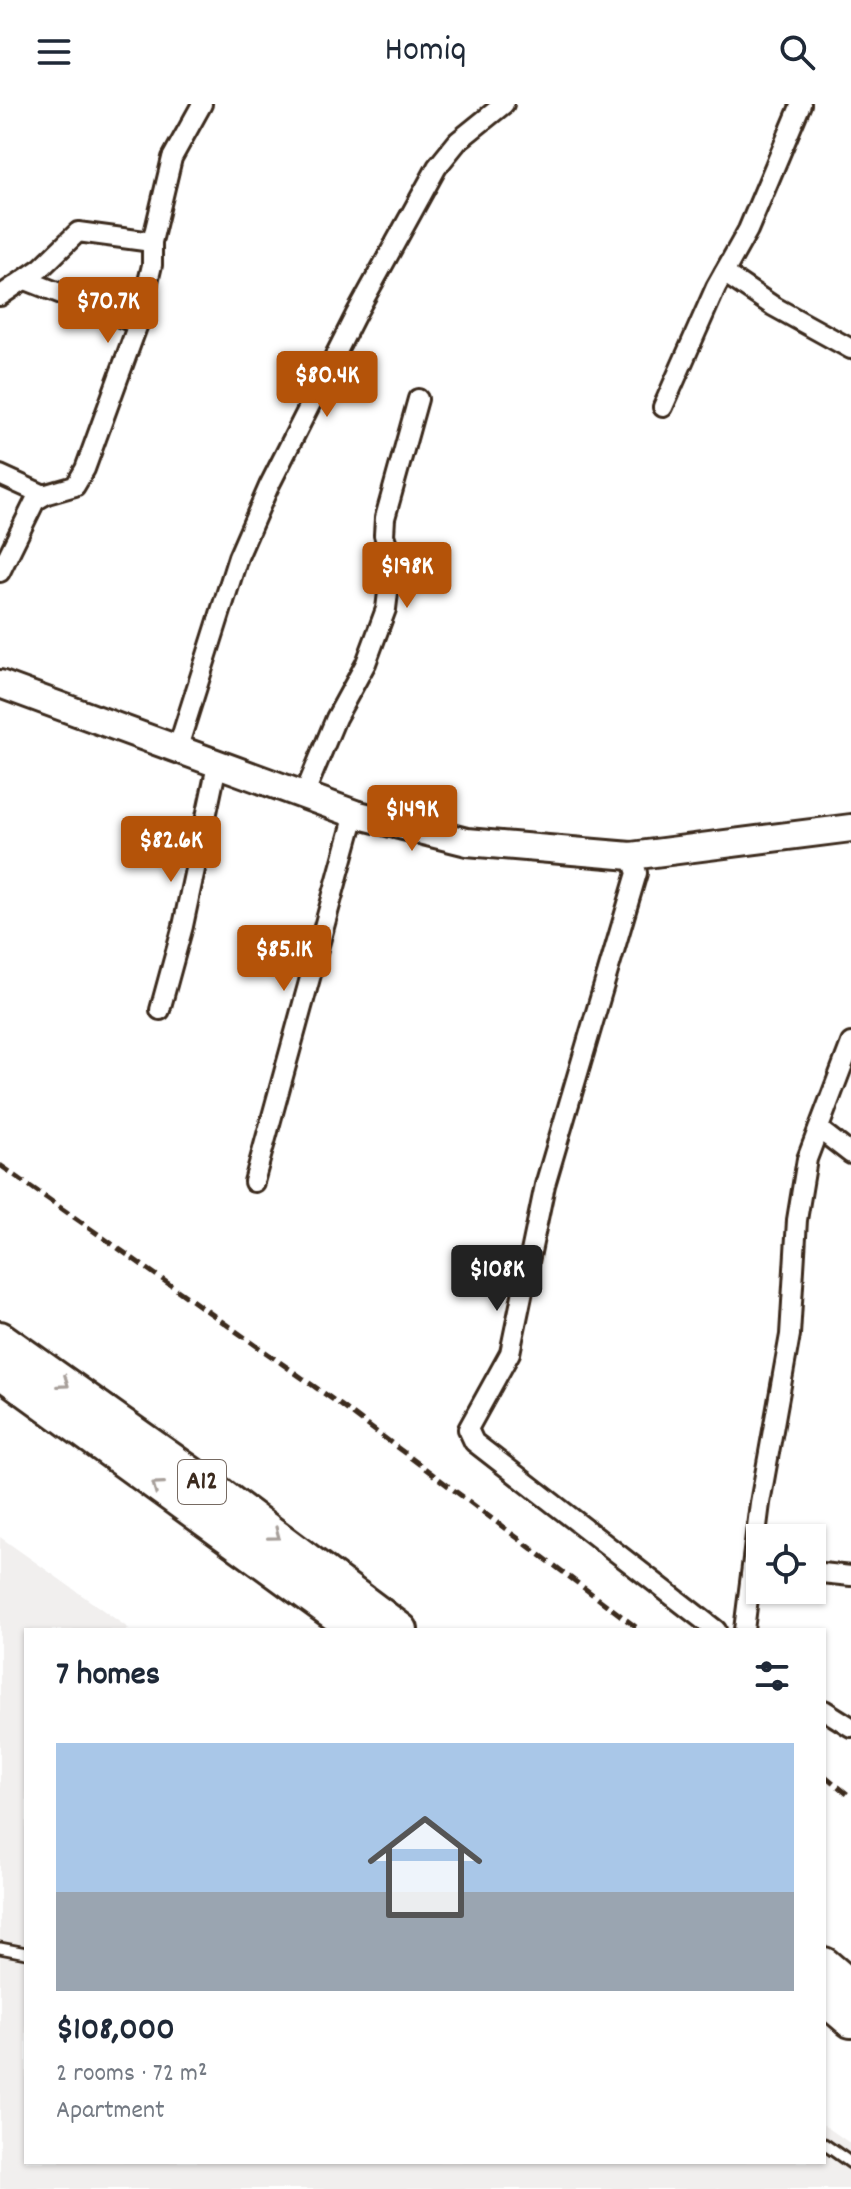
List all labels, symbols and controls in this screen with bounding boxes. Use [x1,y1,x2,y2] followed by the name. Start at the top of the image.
[385,26,466,78] text: Homiq
[32,30,76,74] icon: menu
[775,30,819,74] icon: search
[43,277,173,345] pin: $70.7K
[76,284,140,321] text: $70.7K
[262,351,392,419] pin: $80.4K
[295,358,359,395] text: $80.4K
[351,542,463,610] pin: $198K
[380,549,434,586] text: $198K
[356,785,468,853] pin: $149K
[385,792,439,829] text: $149K
[106,816,236,884] pin: $82.6K
[139,823,203,860] text: $82.6K
[219,925,349,993] pin: $85.1K
[255,932,313,969] text: $85.1K
[441,1245,553,1313] pin: $108K
[469,1252,525,1289] text: $108K
[55,1373,69,1388] one-way arrow
[178,1460,226,1504] road number: A12
[152,1481,166,1496] one-way arrow
[746,1524,826,1604] map controls
[746,1524,826,1604] button: locate
[266,1526,280,1540] one-way arrow
[56,1652,160,1701] text: 7 homes
[750,1654,794,1698] icon: filters
[353,1795,497,1939] icon: home
[56,2007,175,2056] text: $108,000
[56,2056,207,2093] text: 2 rooms · 72 m²
[56,2093,165,2130] text: Apartment

